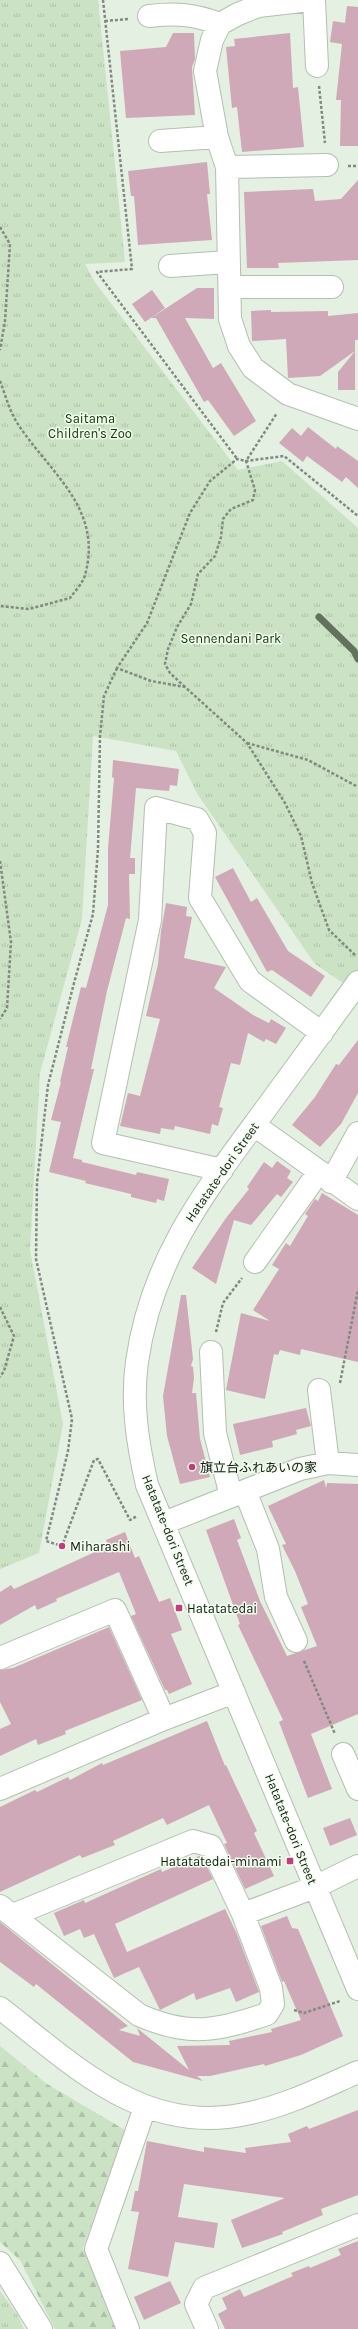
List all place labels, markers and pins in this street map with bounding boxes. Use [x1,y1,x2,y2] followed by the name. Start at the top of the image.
[200,1460,317,1475] place label: 旗立台ふれあいの家
[187,1462,197,1472] marker: 旗立台ふれあいの家
[70,1539,130,1554] place label: Miharashi
[57,1541,67,1551] marker: Miharashi
[187,1601,257,1616] place label: Hatatatedai
[174,1603,184,1613] marker: Hatatatedai
[160,1854,282,1869] place label: Hatatatedai-minami
[285,1856,295,1866] marker: Hatatatedai-minami

